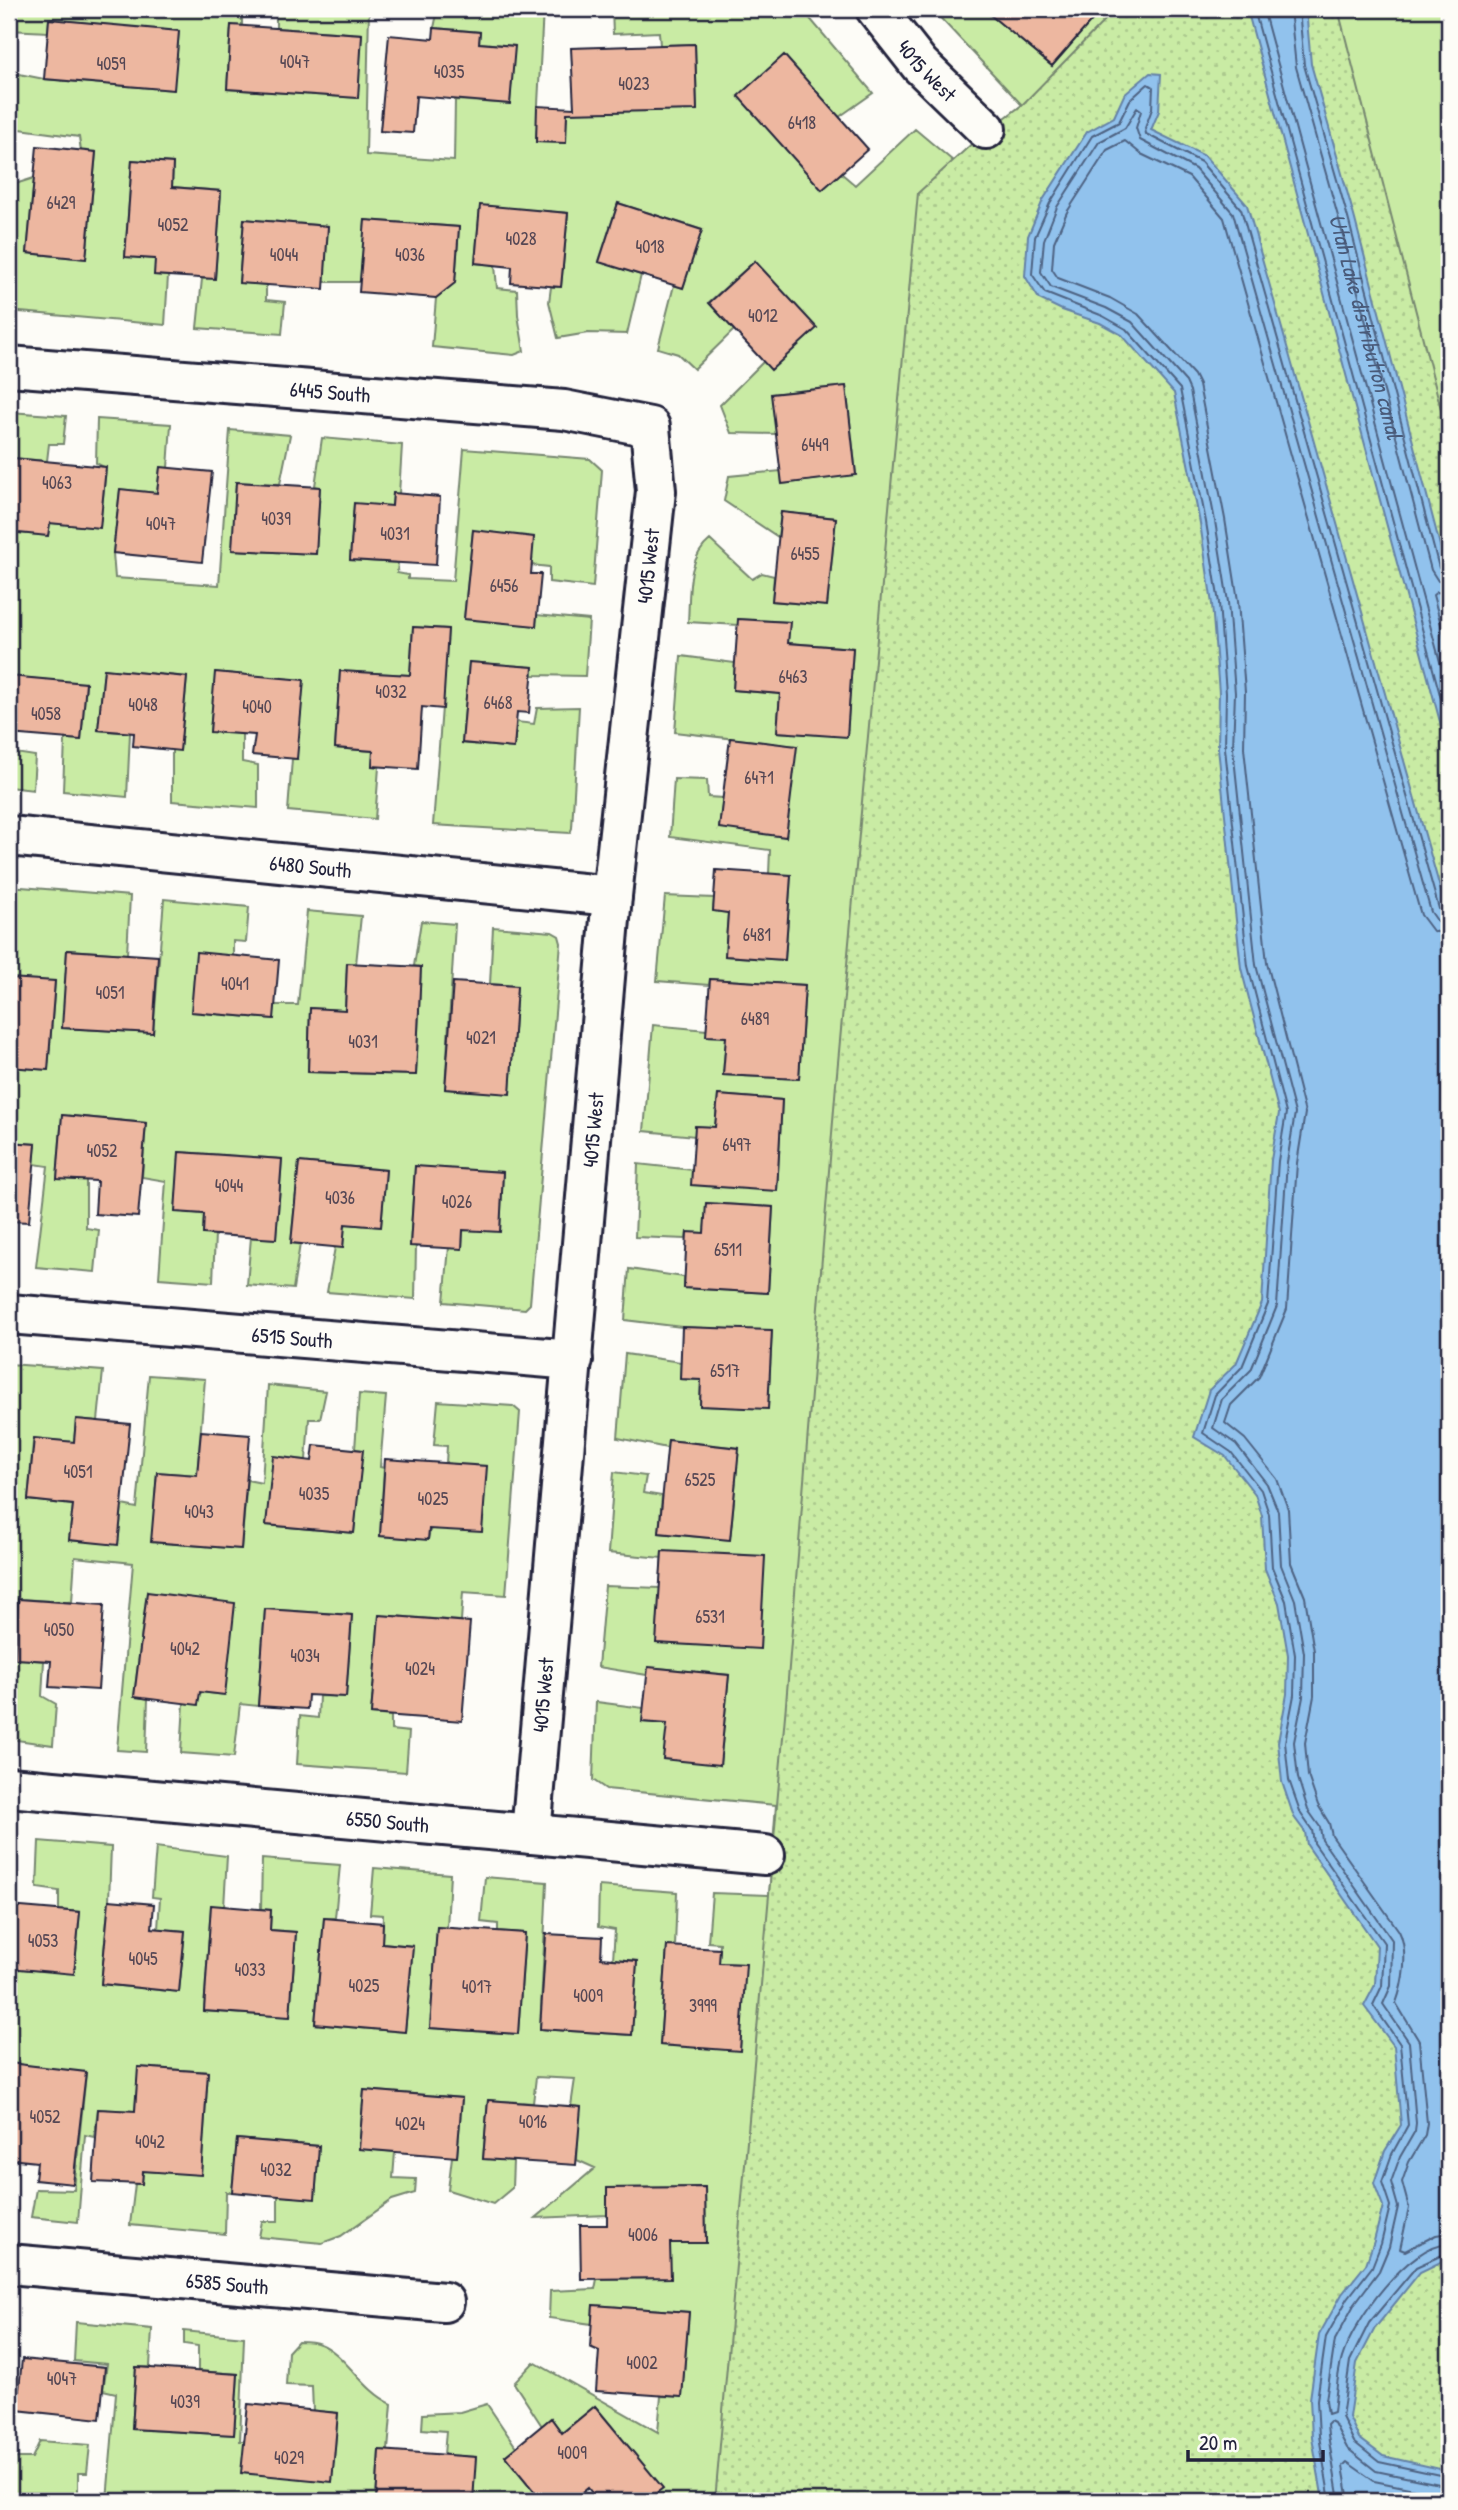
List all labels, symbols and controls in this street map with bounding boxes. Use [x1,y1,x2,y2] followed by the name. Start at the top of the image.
[891,33,964,108] street label: 4015 West
[280,49,310,74] house number: 4047
[96,51,126,76] house number: 4059
[434,59,465,84] house number: 4035
[618,71,650,96] house number: 4023
[788,110,816,135] house number: 6418
[47,190,76,215] house number: 6429
[1323,210,1412,443] water label: Utah Lake distribution canal
[158,212,189,237] house number: 4052
[505,226,537,251] house number: 4028
[635,234,665,259] house number: 4018
[270,242,298,267] house number: 4044
[395,242,425,267] house number: 4036
[748,303,778,328] house number: 4012
[289,374,371,409] street label: 6445 South
[801,432,829,457] house number: 6449
[42,470,72,495] house number: 4063
[261,506,291,531] house number: 4039
[146,511,176,536] house number: 4047
[380,521,410,546] house number: 4031
[630,526,666,605] street label: 4015 West
[790,541,820,566] house number: 6455
[490,573,518,598] house number: 6456
[778,664,808,689] house number: 6463
[375,679,407,704] house number: 4032
[484,690,513,715] house number: 6468
[128,692,158,717] house number: 4048
[242,694,272,719] house number: 4040
[31,701,61,726] house number: 4058
[744,765,774,790] house number: 6471
[268,848,353,885] street label: 6480 South
[743,922,771,947] house number: 6481
[221,971,249,996] house number: 4041
[96,980,124,1005] house number: 4051
[741,1006,770,1031] house number: 6489
[466,1025,496,1050] house number: 4021
[348,1029,378,1054] house number: 4031
[575,1091,611,1169] street label: 4015 West
[722,1132,752,1157] house number: 6497
[87,1138,118,1163] house number: 4052
[215,1173,243,1198] house number: 4044
[325,1185,355,1210] house number: 4036
[442,1189,472,1214] house number: 4026
[714,1237,742,1262] house number: 6511
[250,1319,334,1355] street label: 6515 South
[710,1358,740,1383] house number: 6517
[64,1459,92,1484] house number: 4051
[685,1467,716,1492] house number: 6525
[299,1481,330,1506] house number: 4035
[418,1486,449,1511] house number: 4025
[184,1499,214,1524] house number: 4043
[695,1604,725,1629] house number: 6531
[44,1617,74,1642] house number: 4050
[170,1636,201,1661] house number: 4042
[290,1643,320,1668] house number: 4034
[405,1656,435,1681] house number: 4024
[525,1656,561,1734] street label: 4015 West
[345,1803,430,1839] street label: 6550 South
[28,1928,58,1953] house number: 4053
[128,1946,158,1971] house number: 4045
[235,1957,265,1982] house number: 4033
[349,1973,380,1998] house number: 4025
[462,1974,492,1999] house number: 4017
[573,1983,603,2008] house number: 4009
[689,1993,717,2018] house number: 3999
[30,2104,61,2129] house number: 4052
[519,2109,547,2134] house number: 4016
[395,2111,425,2136] house number: 4024
[135,2129,166,2154] house number: 4042
[260,2157,292,2182] house number: 4032
[628,2222,658,2247] house number: 4006
[185,2265,270,2301] street label: 6585 South
[626,2350,658,2375] house number: 4002
[47,2366,77,2391] house number: 4047
[170,2389,200,2414] house number: 4039
[1188,2419,1323,2463] scale bar
[1199,2428,1237,2457] text: 20 m
[557,2440,587,2465] house number: 4009
[274,2445,304,2470] house number: 4029

